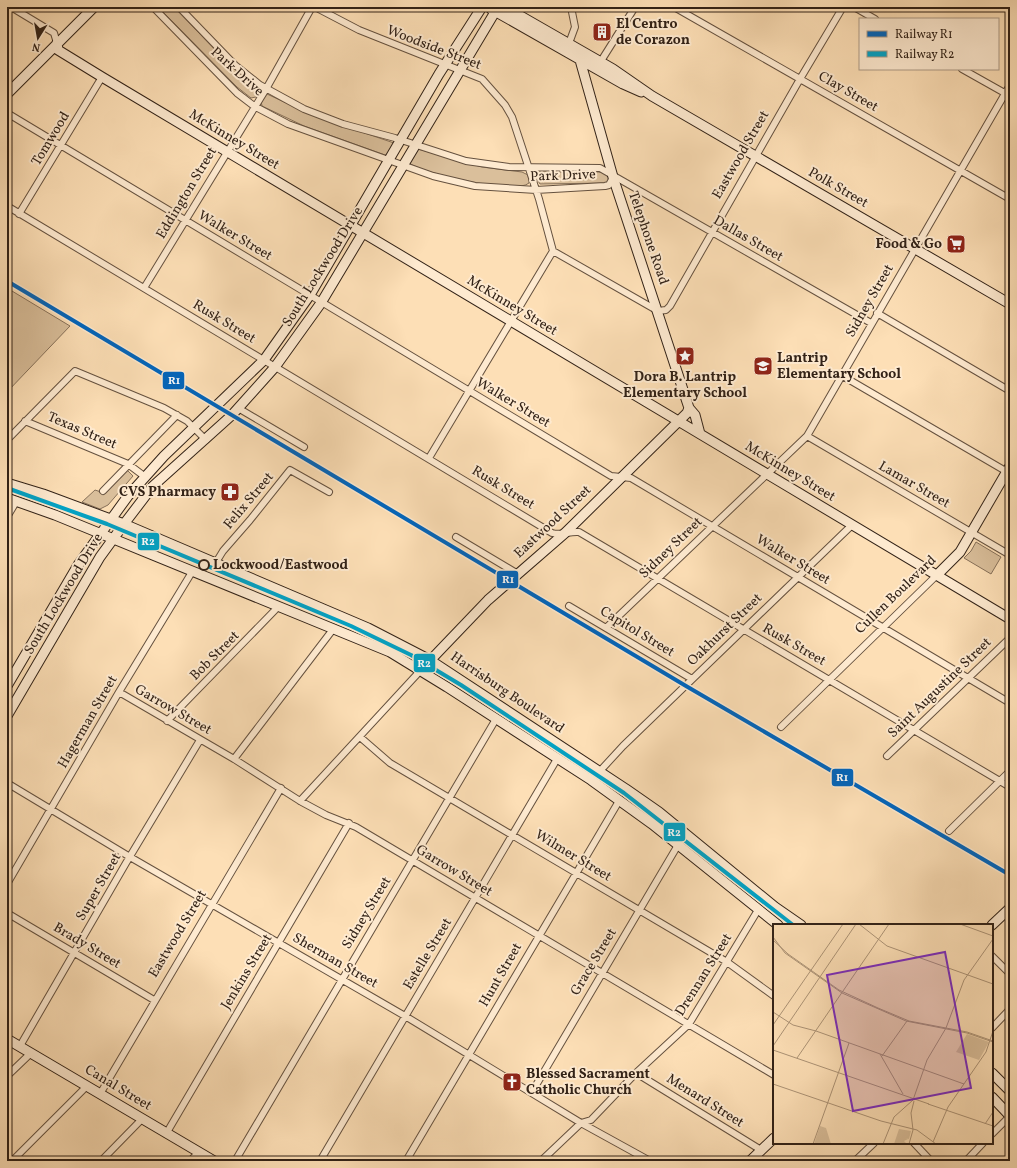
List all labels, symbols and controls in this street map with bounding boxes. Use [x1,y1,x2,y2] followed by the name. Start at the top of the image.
[616,15,690,50] place label: El Centro de Corazon
[18,18,58,58] north arrow
[859,18,999,70] legend
[384,21,484,75] street label: Woodside Street
[591,21,613,43] building icon: El Centro de Corazon
[895,27,953,43] text: Railway R1
[31,38,42,54] text: N
[206,43,268,101] street label: Park Drive
[895,47,954,63] text: Railway R2
[814,67,882,117] street label: Clay Street
[185,105,283,175] street label: McKinney Street
[708,107,774,203] street label: Eastwood Street
[27,108,75,170] street label: Tomwood
[152,143,222,242] street label: Eddington Street
[804,163,872,213] street label: Polk Street
[530,165,596,187] street label: Park Drive
[623,189,673,287] street label: Telephone Road
[278,203,368,331] street label: South Lockwood Drive
[194,206,276,266] street label: Walker Street
[709,211,787,267] street label: Dallas Street
[945,233,967,255] supermarket icon: Food & Go
[875,235,942,254] place label: Food & Go
[841,261,899,341] street label: Sidney Street
[463,271,561,341] street label: McKinney Street
[189,296,259,348] street label: Rusk Street
[674,345,696,367] place icon: Dora B. Lantrip Elementary School
[777,349,901,384] place label: Lantrip Elementary School
[752,355,774,377] school or university icon: Lantrip Elementary School
[623,368,747,403] place label: Dora B. Lantrip Elementary School
[162,371,185,390] line badge: R1
[472,373,554,433] street label: Walker Street
[168,374,180,389] text: R1
[44,408,120,454] street label: Texas Street
[741,437,839,507] street label: McKinney Street
[875,457,953,513] street label: Lamar Street
[468,462,538,514] street label: Rusk Street
[220,468,278,534] street label: Felix Street
[219,481,241,503] pharmacy icon: CVS Pharmacy
[510,481,596,563] street label: Eastwood Street
[119,483,216,502] place label: CVS Pharmacy
[635,513,707,583] street label: Sidney Street
[20,529,108,658] street label: South Lockwood Drive
[752,530,834,590] street label: Walker Street
[137,532,160,551] line badge: R2
[141,535,155,550] text: R2
[851,551,941,639] street label: Cullen Boulevard
[213,556,349,575] place label: Lockwood/Eastwood
[198,559,210,571] marker: Lockwood/Eastwood
[496,570,519,589] line badge: R1
[502,573,514,588] text: R1
[683,589,767,671] street label: Oakhurst Street
[596,602,678,662] street label: Capitol Street
[759,619,829,671] street label: Rusk Street
[186,627,244,685] street label: Bob Street
[884,633,996,742] street label: Saint Augustine Street
[446,648,568,738] street label: Harrisburg Boulevard
[413,653,436,673] line badge: R2
[417,657,431,672] text: R2
[54,672,122,772] street label: Hagerman Street
[131,680,215,740] street label: Garrow Street
[831,768,854,787] line badge: R1
[836,771,848,786] text: R1
[663,822,686,842] line badge: R2
[531,826,615,886] street label: Wilmer Street
[667,826,681,841] text: R2
[412,841,496,901] street label: Garrow Street
[72,849,126,925] street label: Super Street
[338,873,396,953] street label: Sidney Street
[144,886,212,981] street label: Eastwood Street
[399,915,457,993] street label: Estelle Street
[49,918,125,974] street label: Brady Street
[773,924,993,1144] inset map
[566,925,622,999] street label: Grace Street
[289,929,381,993] street label: Sherman Street
[217,930,277,1013] street label: Jenkins Street
[671,930,737,1020] street label: Drennan Street
[475,939,527,1011] street label: Hunt Street
[81,1061,155,1116] street label: Canal Street
[526,1065,650,1100] place label: Blessed Sacrament Catholic Church
[663,1070,747,1132] street label: Menard Street
[501,1071,523,1093] church icon: Blessed Sacrament Catholic Church

